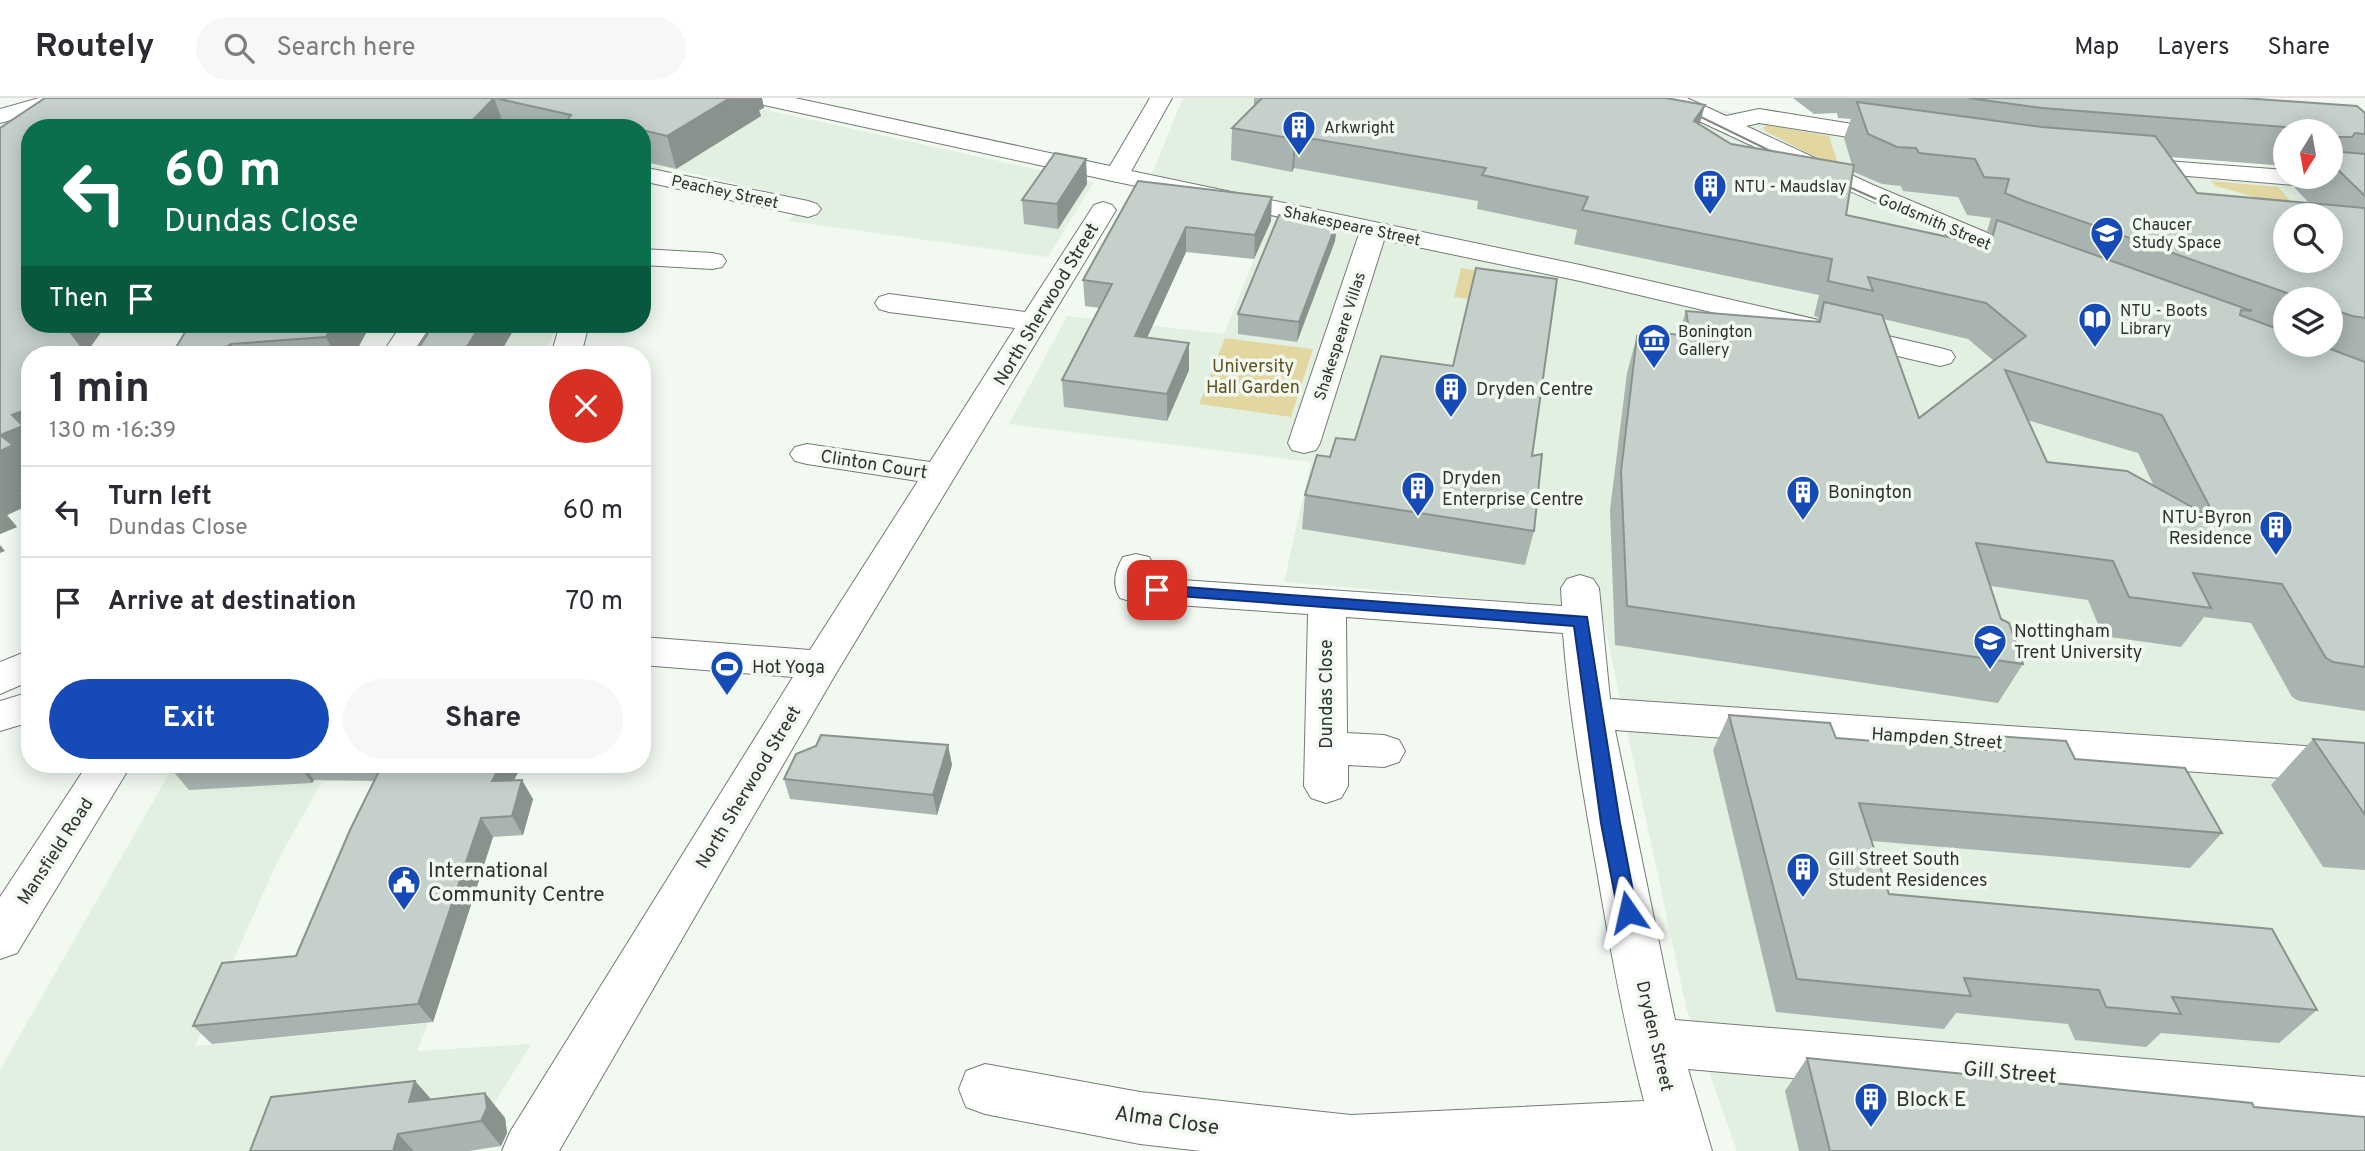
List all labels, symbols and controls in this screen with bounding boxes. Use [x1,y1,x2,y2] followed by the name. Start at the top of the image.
[196,17,686,80] search box
[35,27,154,69] text: Routely
[220,29,258,67] icon: search
[276,32,415,65] text: Search here
[2074,33,2119,63] text: Map
[2157,33,2229,63] text: Layers
[2267,33,2330,63] text: Share
[1280,108,1318,157] building icon: Arkwright
[1324,119,1395,139] place label: Arkwright
[2273,119,2343,189] north arrow
[2273,119,2343,357] map controls
[164,142,282,204] text: 60 m
[49,147,140,238] icon: left
[1691,167,1729,216] building icon: NTU - Maudslay
[669,172,780,214] street label: Peachey Street
[1734,178,1847,198] place label: NTU - Maudslay
[1875,190,1994,256] street label: Goldsmith Street
[164,203,358,243] text: Dundas Close
[1281,203,1422,251] street label: Shakespeare Street
[2273,203,2343,273] button: search
[2088,214,2126,263] school or university icon: Chaucer Study Space
[2132,216,2221,254] place label: Chaucer Study Space
[989,219,1105,390] street label: North Sherwood Street
[1311,270,1371,403] street label: Shakespeare Villas
[122,280,160,318] icon: arrive
[49,283,108,316] text: Then
[2273,287,2343,357] button: layers
[2076,300,2114,349] library icon: NTU - Boots Library
[2120,302,2208,340] place label: NTU - Boots Library
[1635,321,1673,370] museum icon: Bonington Gallery
[1678,323,1753,361] place label: Bonington Gallery
[1206,356,1300,400] park label: University Hall Garden
[49,364,150,417] text: 1 min
[549,369,623,443] button: close
[1432,370,1470,419] building icon: Dryden Centre
[1476,379,1593,402] place label: Dryden Centre
[49,417,176,446] text: 130 m · 16:39
[819,446,929,485] street label: Clinton Court
[1442,468,1583,512] place label: Dryden Enterprise Centre
[1399,469,1437,518] building icon: Dryden Enterprise Centre
[1784,473,1822,522] building icon: Bonington
[108,481,212,514] text: Turn left
[1828,482,1912,505] place label: Bonington
[49,493,87,531] icon: left
[563,495,623,528] text: 60 m
[2162,507,2252,551] place label: NTU-Byron Residence
[2257,508,2295,557] building icon: NTU-Byron Residence
[108,514,248,543] text: Dundas Close
[1127,560,1187,620] pin
[1138,571,1176,609] icon: arrive
[49,584,87,622] icon: arrive
[108,586,356,619] text: Arrive at destination
[565,586,623,619] text: 70 m
[2014,621,2142,665] place label: Nottingham Trent University
[1971,622,2009,671] school or university icon: Nottingham Trent University
[1316,639,1339,749] street label: Dundas Close
[708,648,746,697] sports icon: Hot Yoga
[752,657,825,680] place label: Hot Yoga
[49,679,329,759] button: Exit
[343,679,623,759] button: Share
[691,702,807,873] street label: North Sherwood Street
[1870,723,2003,756] street label: Hampden Street
[13,794,99,910] street label: Mansfield Road
[1828,849,1987,893] place label: Gill Street South Student Residences
[1784,850,1822,899] building icon: Gill Street South Student Residences
[428,858,605,909] place label: International Community Centre
[385,863,423,912] public building icon: International Community Centre
[1591,875,1665,949] position arrow
[1630,979,1677,1094] street label: Dryden Street
[1962,1056,2058,1091] street label: Gill Street
[1852,1080,1890,1129] building icon: Block E
[1896,1087,1967,1114] place label: Block E
[1113,1101,1221,1142] street label: Alma Close

